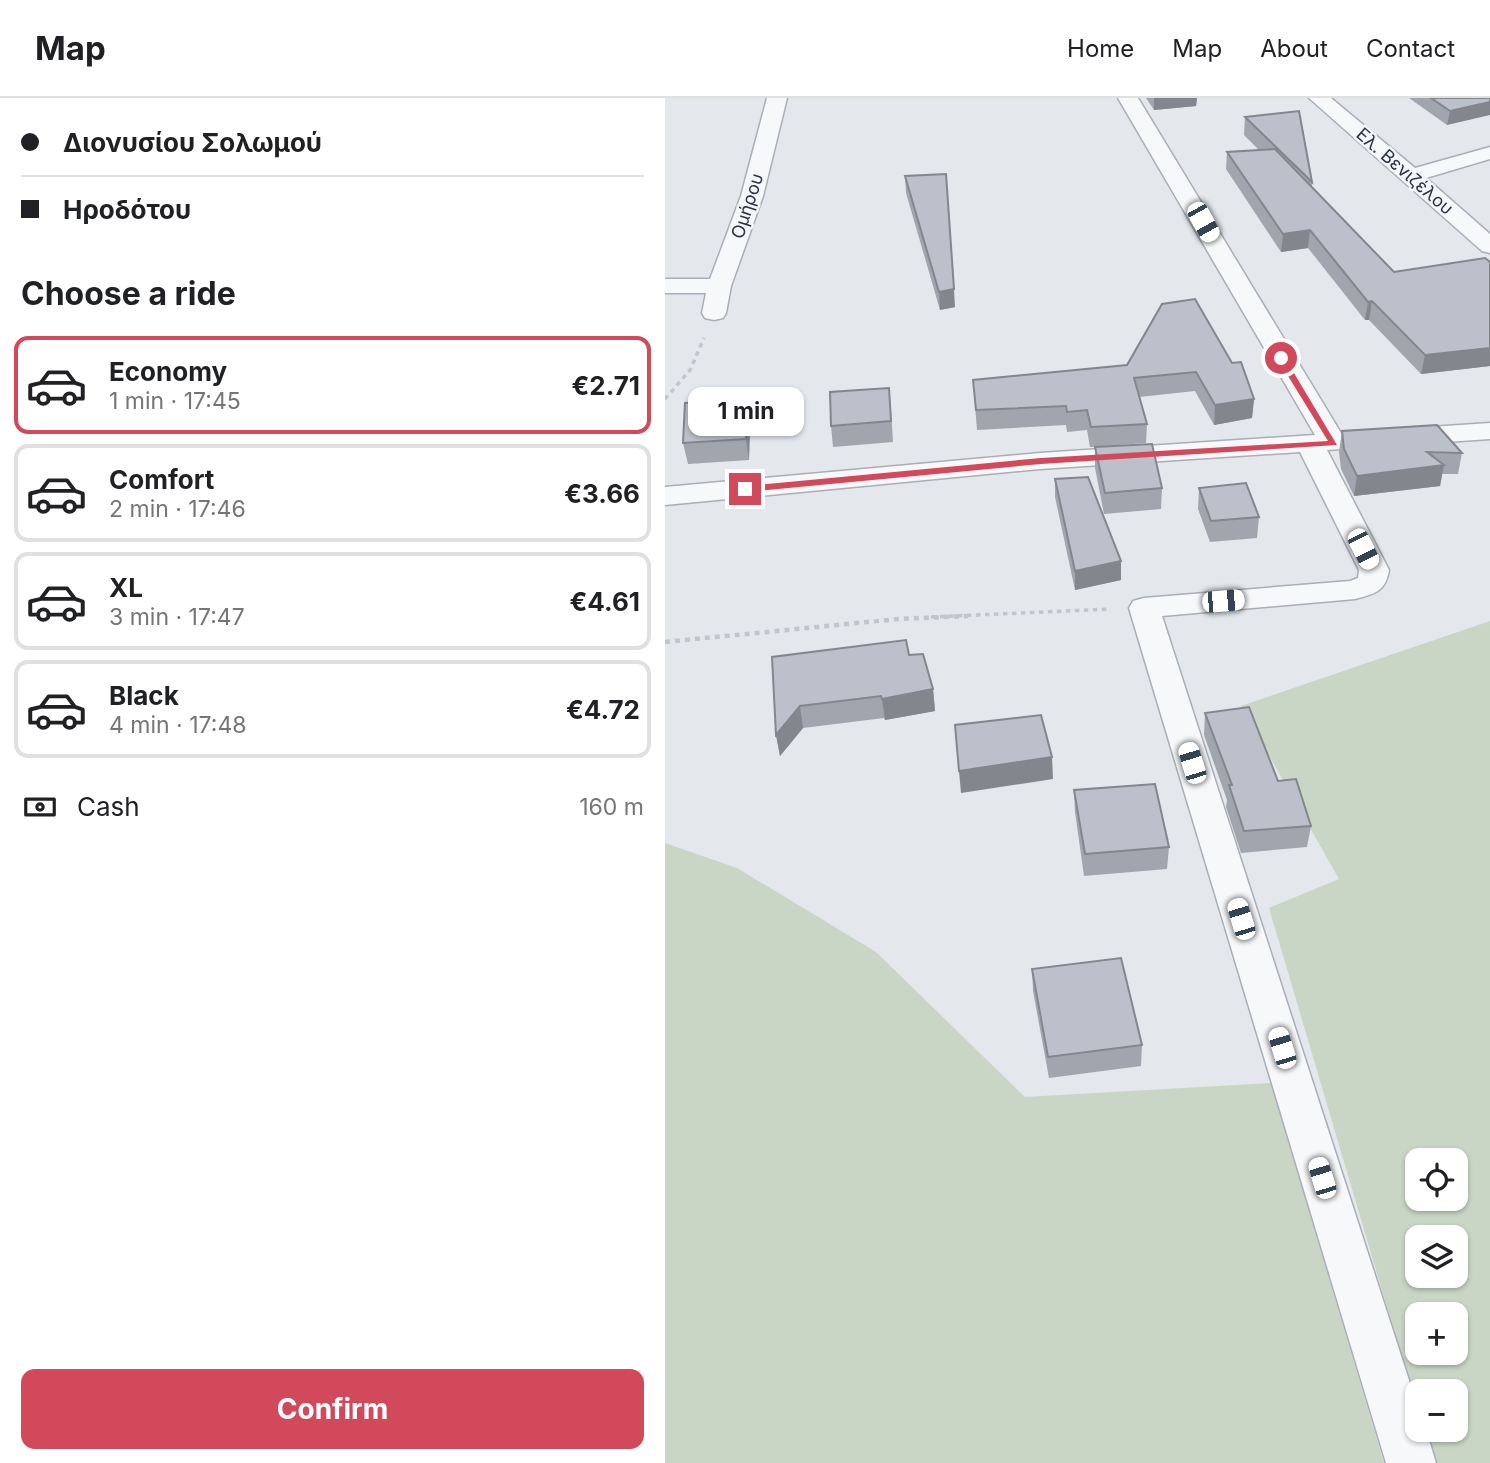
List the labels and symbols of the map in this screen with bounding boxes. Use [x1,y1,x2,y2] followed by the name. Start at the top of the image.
[1352,123,1458,219] street label: Ελ. Βενιζέλου
[727,171,767,241] street label: Ομήρου
[1184,199,1223,245] car
[1265,342,1297,374] route start
[687,388,803,436] callout: 1 min
[729,473,761,505] route end
[1345,526,1382,572] car
[1202,589,1245,613] car
[1176,740,1209,786] car
[1225,896,1258,942] car
[1266,1025,1299,1071] car
[1306,1155,1339,1201] car

